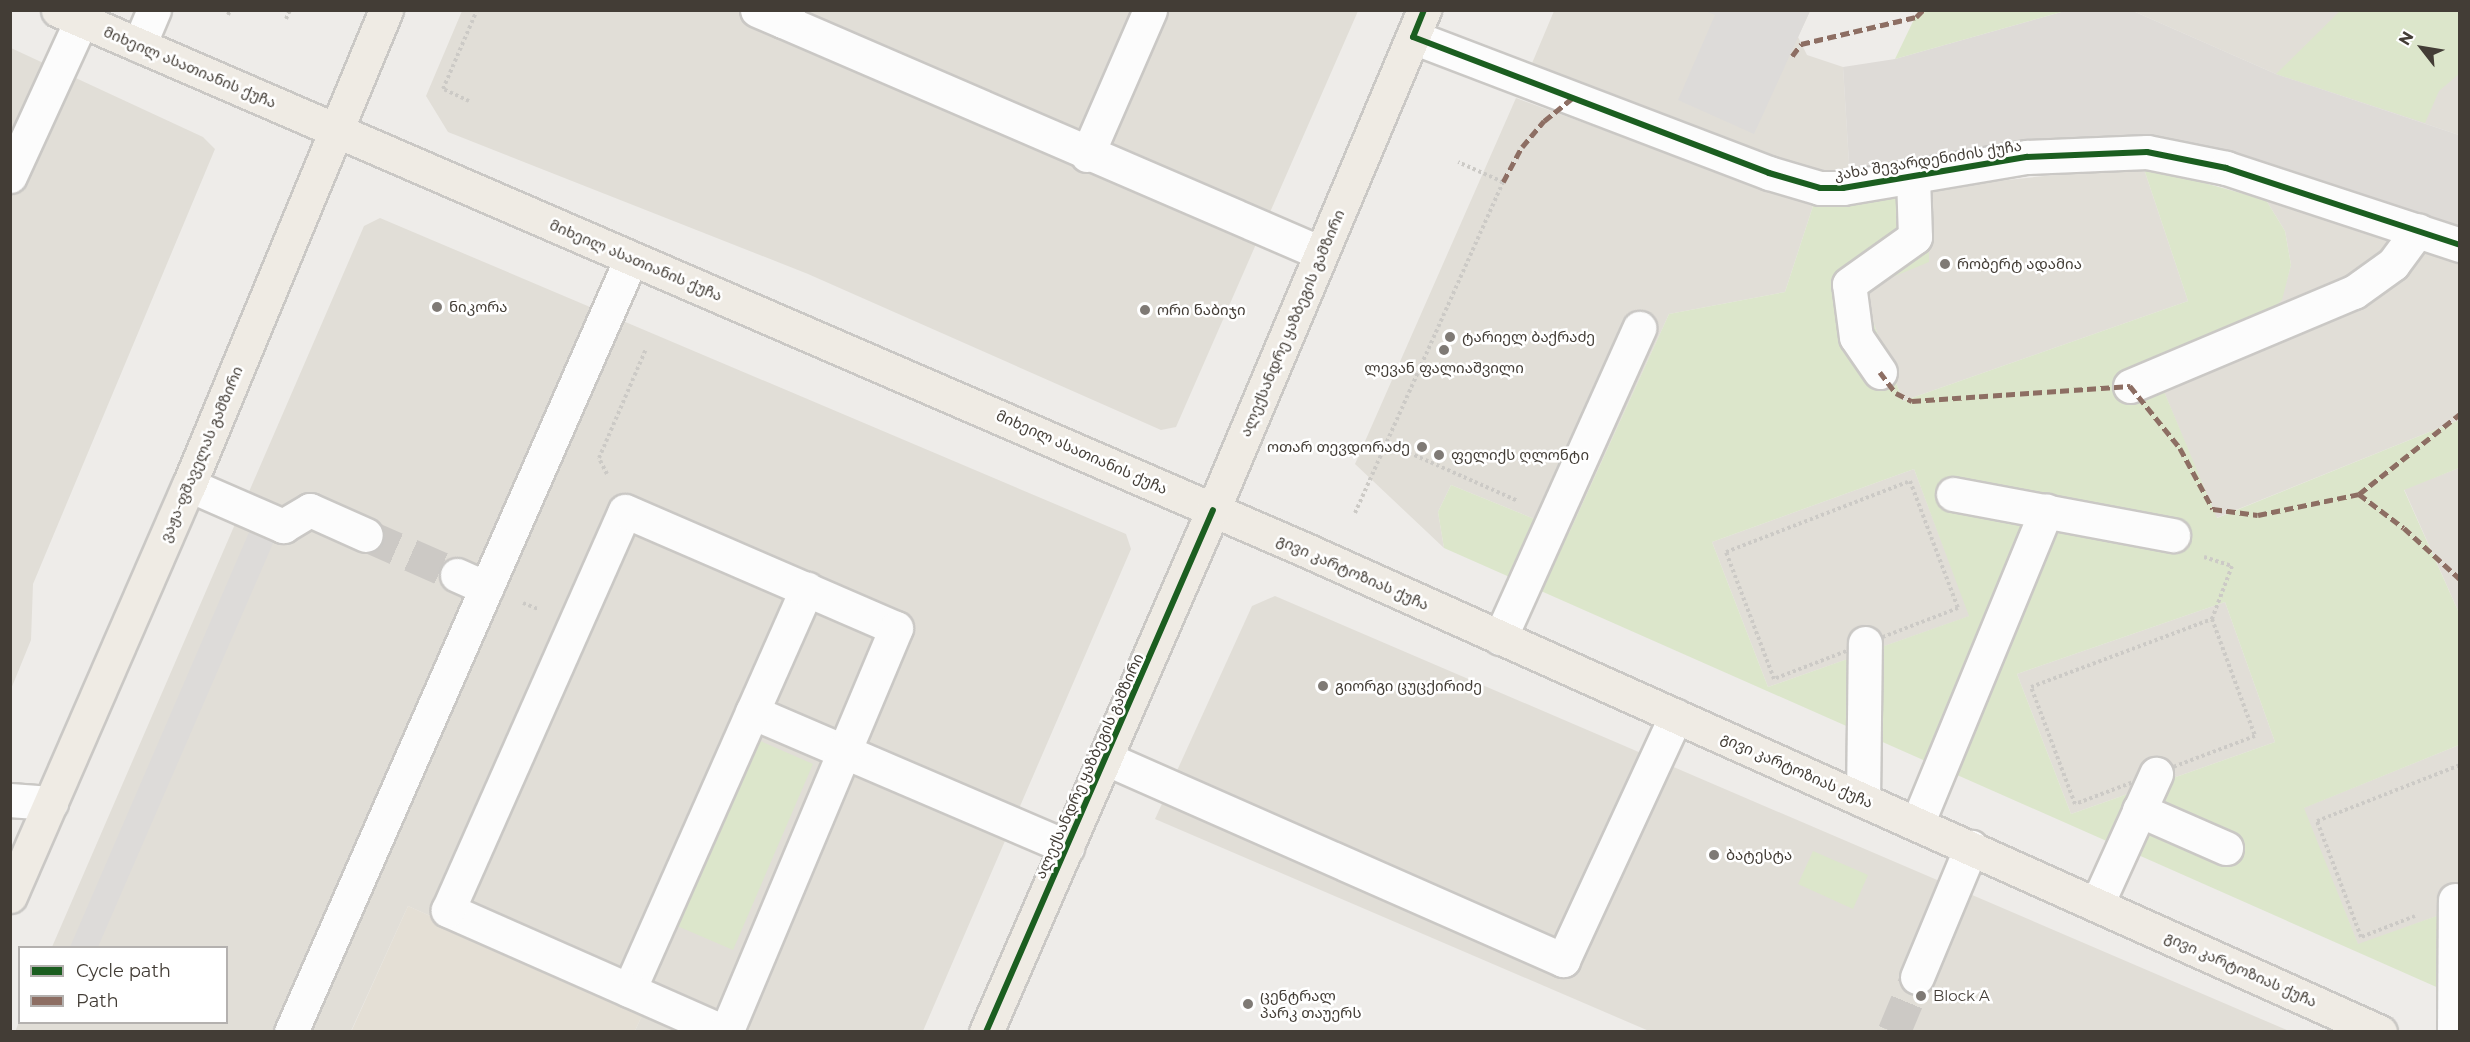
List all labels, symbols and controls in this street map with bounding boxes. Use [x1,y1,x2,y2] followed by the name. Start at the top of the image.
[2392,18,2452,78] north arrow
[101,22,279,112] street label: მიხეილ ასათიანის ქუჩა
[2395,28,2418,49] text: N
[1833,136,2023,184] street label: კახა შევარდენიძის ქუჩა
[1236,207,1348,439] street label: ალექსანდრე ყაზბეგის გამზირი
[547,215,725,305] street label: მიხეილ ასათიანის ქუჩა
[1957,255,2082,273] place label: რობერტ ადამია
[1938,257,1952,271] marker: რობერტ ადამია
[449,298,507,316] place label: ნიკორა
[430,300,444,314] marker: ნიკორა
[1157,301,1246,319] place label: ორი ნაბიჯი
[1138,303,1152,317] marker: ორი ნაბიჯი
[1462,328,1595,346] place label: ტარიელ ბაქრაძე
[1443,330,1457,344] marker: ტარიელ ბაქრაძე
[1437,343,1451,357] marker: ლევან ფალიაშვილი
[1364,359,1524,377] place label: ლევან ფალიაშვილი
[156,363,246,545] street label: ვაჟა-ფშაველას გამზირი
[994,406,1170,498] street label: მიხეილ ასათიანის ქუჩა
[1267,438,1410,456] place label: ოთარ თევდორაძე
[1415,440,1429,454] marker: ოთარ თევდორაძე
[1451,446,1589,464] place label: ფელიქს ღლონტი
[1432,448,1446,462] marker: ფელიქს ღლონტი
[1274,530,1432,614] street label: გივი კარტოზიას ქუჩა
[1031,650,1147,882] street label: ალექსანდრე ყაზბეგის გამზირი
[1335,677,1482,695] place label: გიორგი ცუცქირიძე
[1316,679,1330,693] marker: გიორგი ცუცქირიძე
[1718,728,1876,812] street label: გივი კარტოზიას ქუჩა
[1726,846,1792,864] place label: ბატესტა
[1707,848,1721,862] marker: ბატესტა
[2162,927,2320,1011] street label: გივი კარტოზიას ქუჩა
[18,946,228,1024] legend
[76,960,171,982] text: Cycle path
[1260,986,1361,1021] place label: ცენტრალ პარკ თაუერს
[1933,987,1990,1005] place label: Block A
[1914,989,1928,1003] marker: Block A
[76,990,119,1012] text: Path
[1241,997,1255,1011] marker: ცენტრალ პარკ თაუერს

